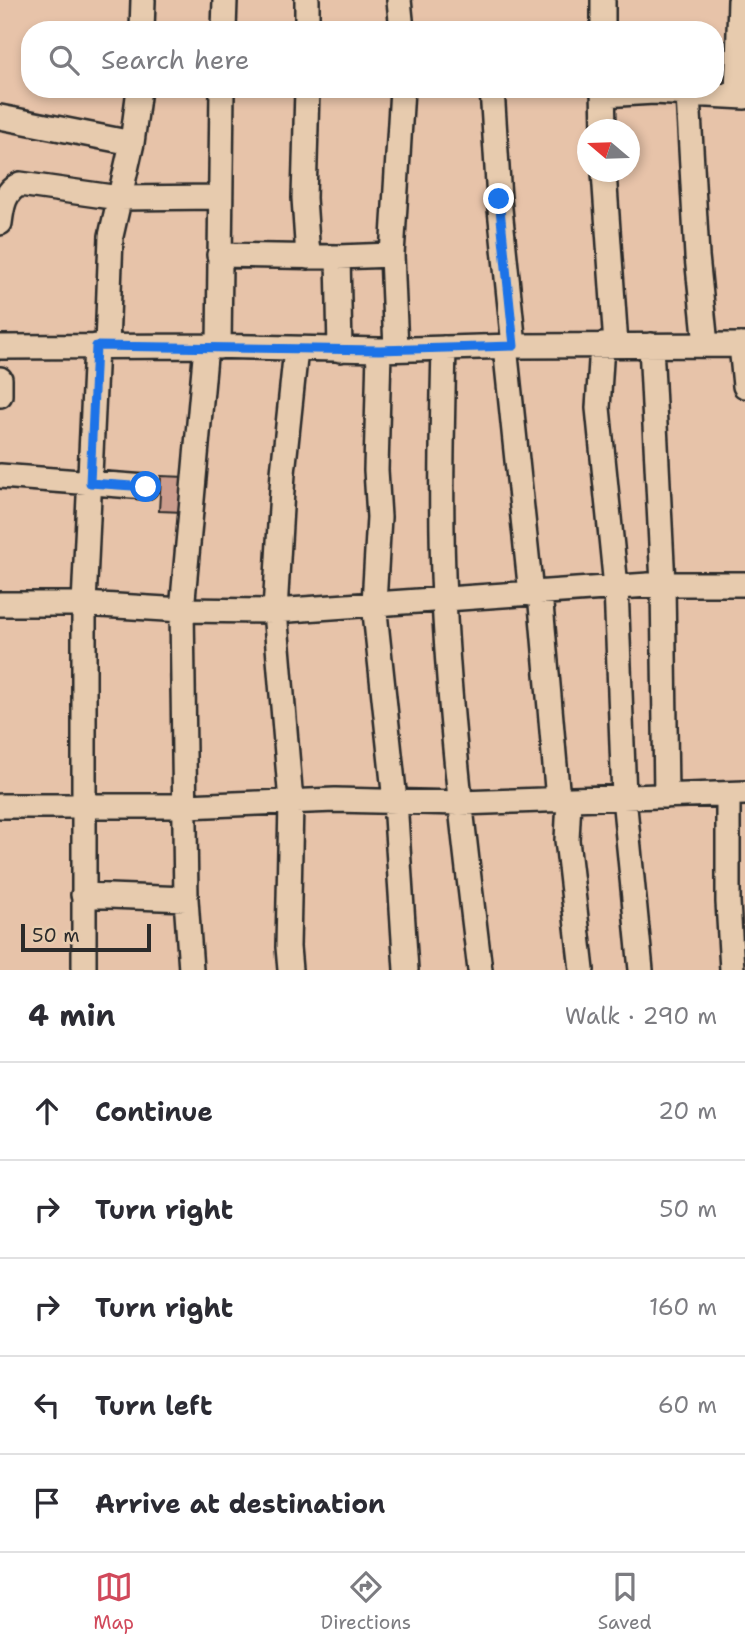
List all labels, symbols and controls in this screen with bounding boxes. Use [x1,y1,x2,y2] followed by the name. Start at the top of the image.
[21,21,724,98] search box
[45,41,83,79] icon: search
[101,42,250,77] text: Search here
[577,119,640,182] north arrow
[483,183,514,214] route end
[130,471,161,502] route start
[21,921,150,953] scale bar
[32,923,80,948] text: 50 m
[28,995,115,1036] text: 4 min
[565,1001,717,1031] text: Walk · 290 m
[28,1092,66,1130] icon: ahead
[95,1094,213,1129] text: Continue
[658,1096,717,1126] text: 20 m
[28,1190,66,1228] icon: right
[95,1192,233,1227] text: Turn right
[659,1194,717,1224] text: 50 m
[28,1288,66,1326] icon: right
[95,1290,233,1325] text: Turn right
[649,1292,717,1322] text: 160 m
[28,1386,66,1424] icon: left
[95,1388,212,1423] text: Turn left
[658,1390,717,1420] text: 60 m
[28,1484,66,1522] icon: arrive
[95,1486,385,1521] text: Arrive at destination
[93,1568,134,1635] tab: Map
[321,1568,411,1635] tab: Directions
[598,1568,652,1635] tab: Saved

